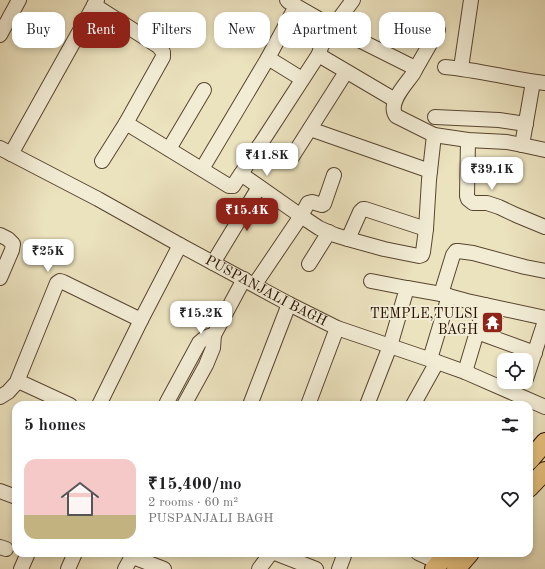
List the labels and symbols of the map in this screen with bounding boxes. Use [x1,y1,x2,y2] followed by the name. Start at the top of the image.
[234,143,300,177] pin: ₹41.8K
[459,157,525,191] pin: ₹39.1K
[214,198,280,232] pin: ₹15.4K
[24,239,72,273] pin: ₹25K
[203,253,329,329] street label: PUSPANJALI BAGH
[168,301,234,335] pin: ₹15.2K
[370,307,478,337] place label: TEMPLE,TULSI BAGH
[480,309,506,335] temple icon: TEMPLE,TULSI BAGH

